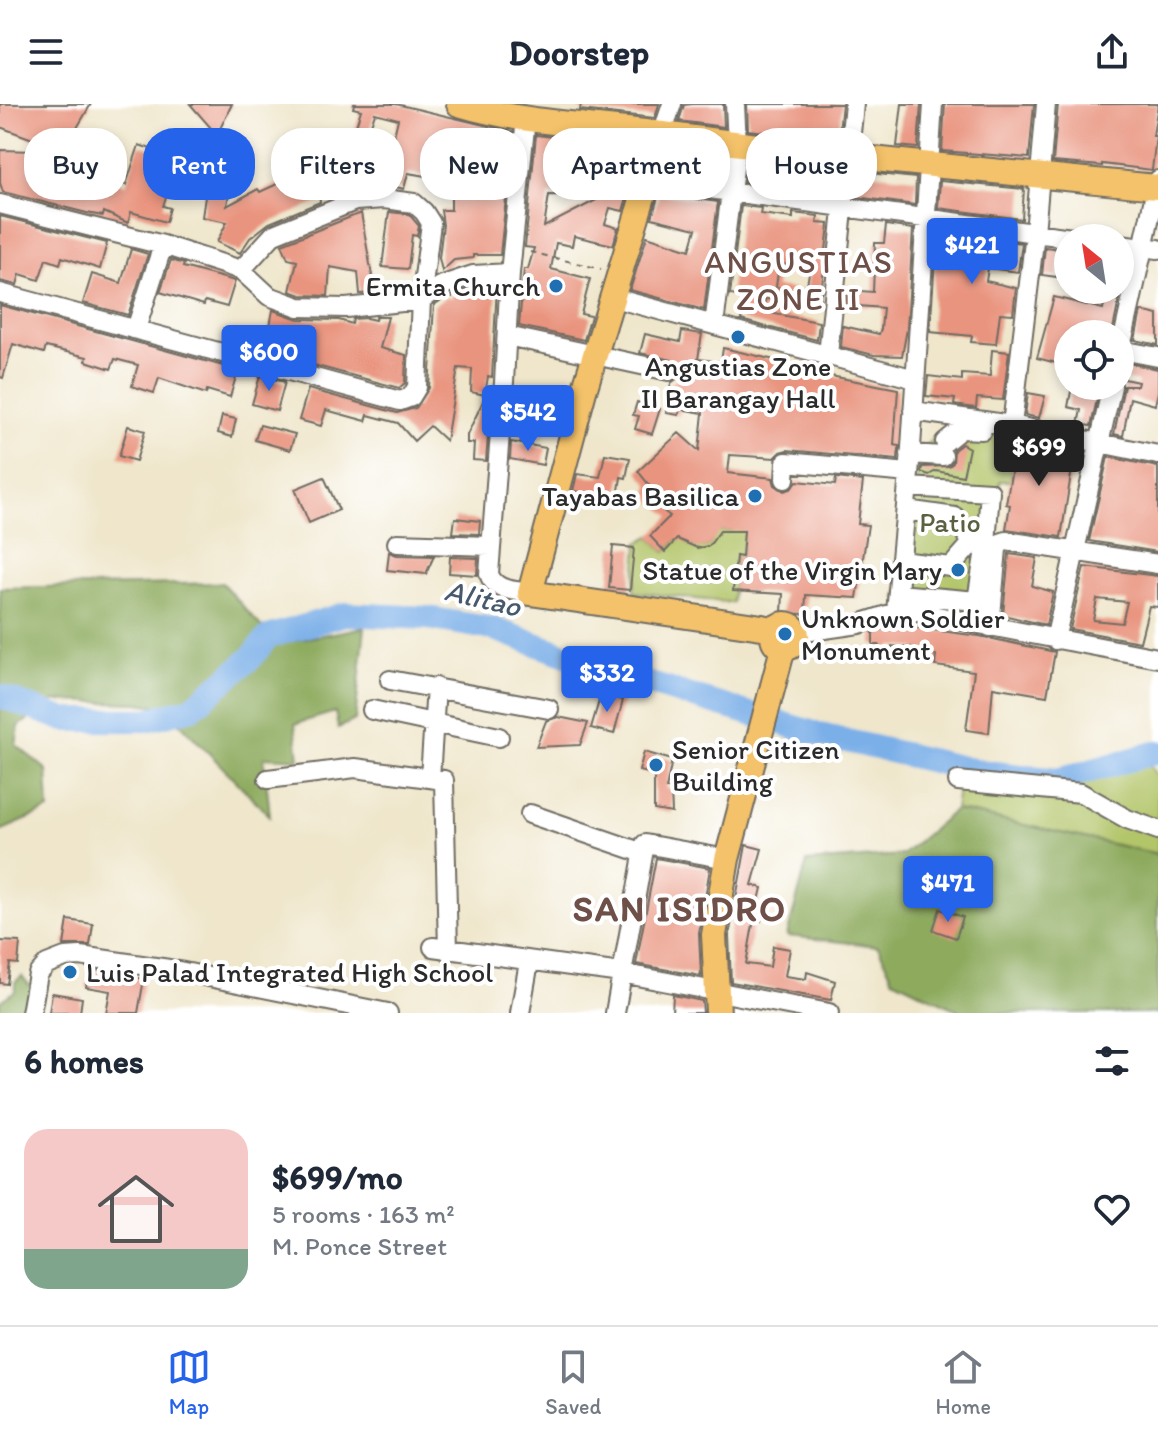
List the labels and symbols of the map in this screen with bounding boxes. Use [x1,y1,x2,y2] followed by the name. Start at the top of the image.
[925,218,1019,286] pin: $421
[1054,224,1134,304] north arrow
[704,243,894,318] district label: ANGUSTIAS ZONE II
[366,269,540,303] place label: Ermita Church
[547,277,565,295] marker: Ermita Church
[222,325,316,393] pin: $600
[729,328,747,346] marker: Angustias Zone II Barangay Hall
[641,349,835,415] place label: Angustias Zone II Barangay Hall
[481,385,575,453] pin: $542
[992,420,1086,488] pin: $699
[542,479,739,513] place label: Tayabas Basilica
[746,487,764,505] marker: Tayabas Basilica
[919,505,981,539] park label: Patio
[642,553,942,587] place label: Statue of the Virgin Mary
[949,561,967,579] marker: Statue of the Virgin Mary
[442,571,525,625] water label: Alitao
[801,601,1005,667] place label: Unknown Soldier Monument
[776,625,794,643] marker: Unknown Soldier Monument
[560,646,654,714] pin: $332
[672,732,840,798] place label: Senior Citizen Building
[647,756,665,774] marker: Senior Citizen Building
[901,856,995,924] pin: $471
[573,887,787,930] district label: SAN ISIDRO
[86,955,493,989] place label: Luis Palad Integrated High School
[61,963,79,981] marker: Luis Palad Integrated High School

